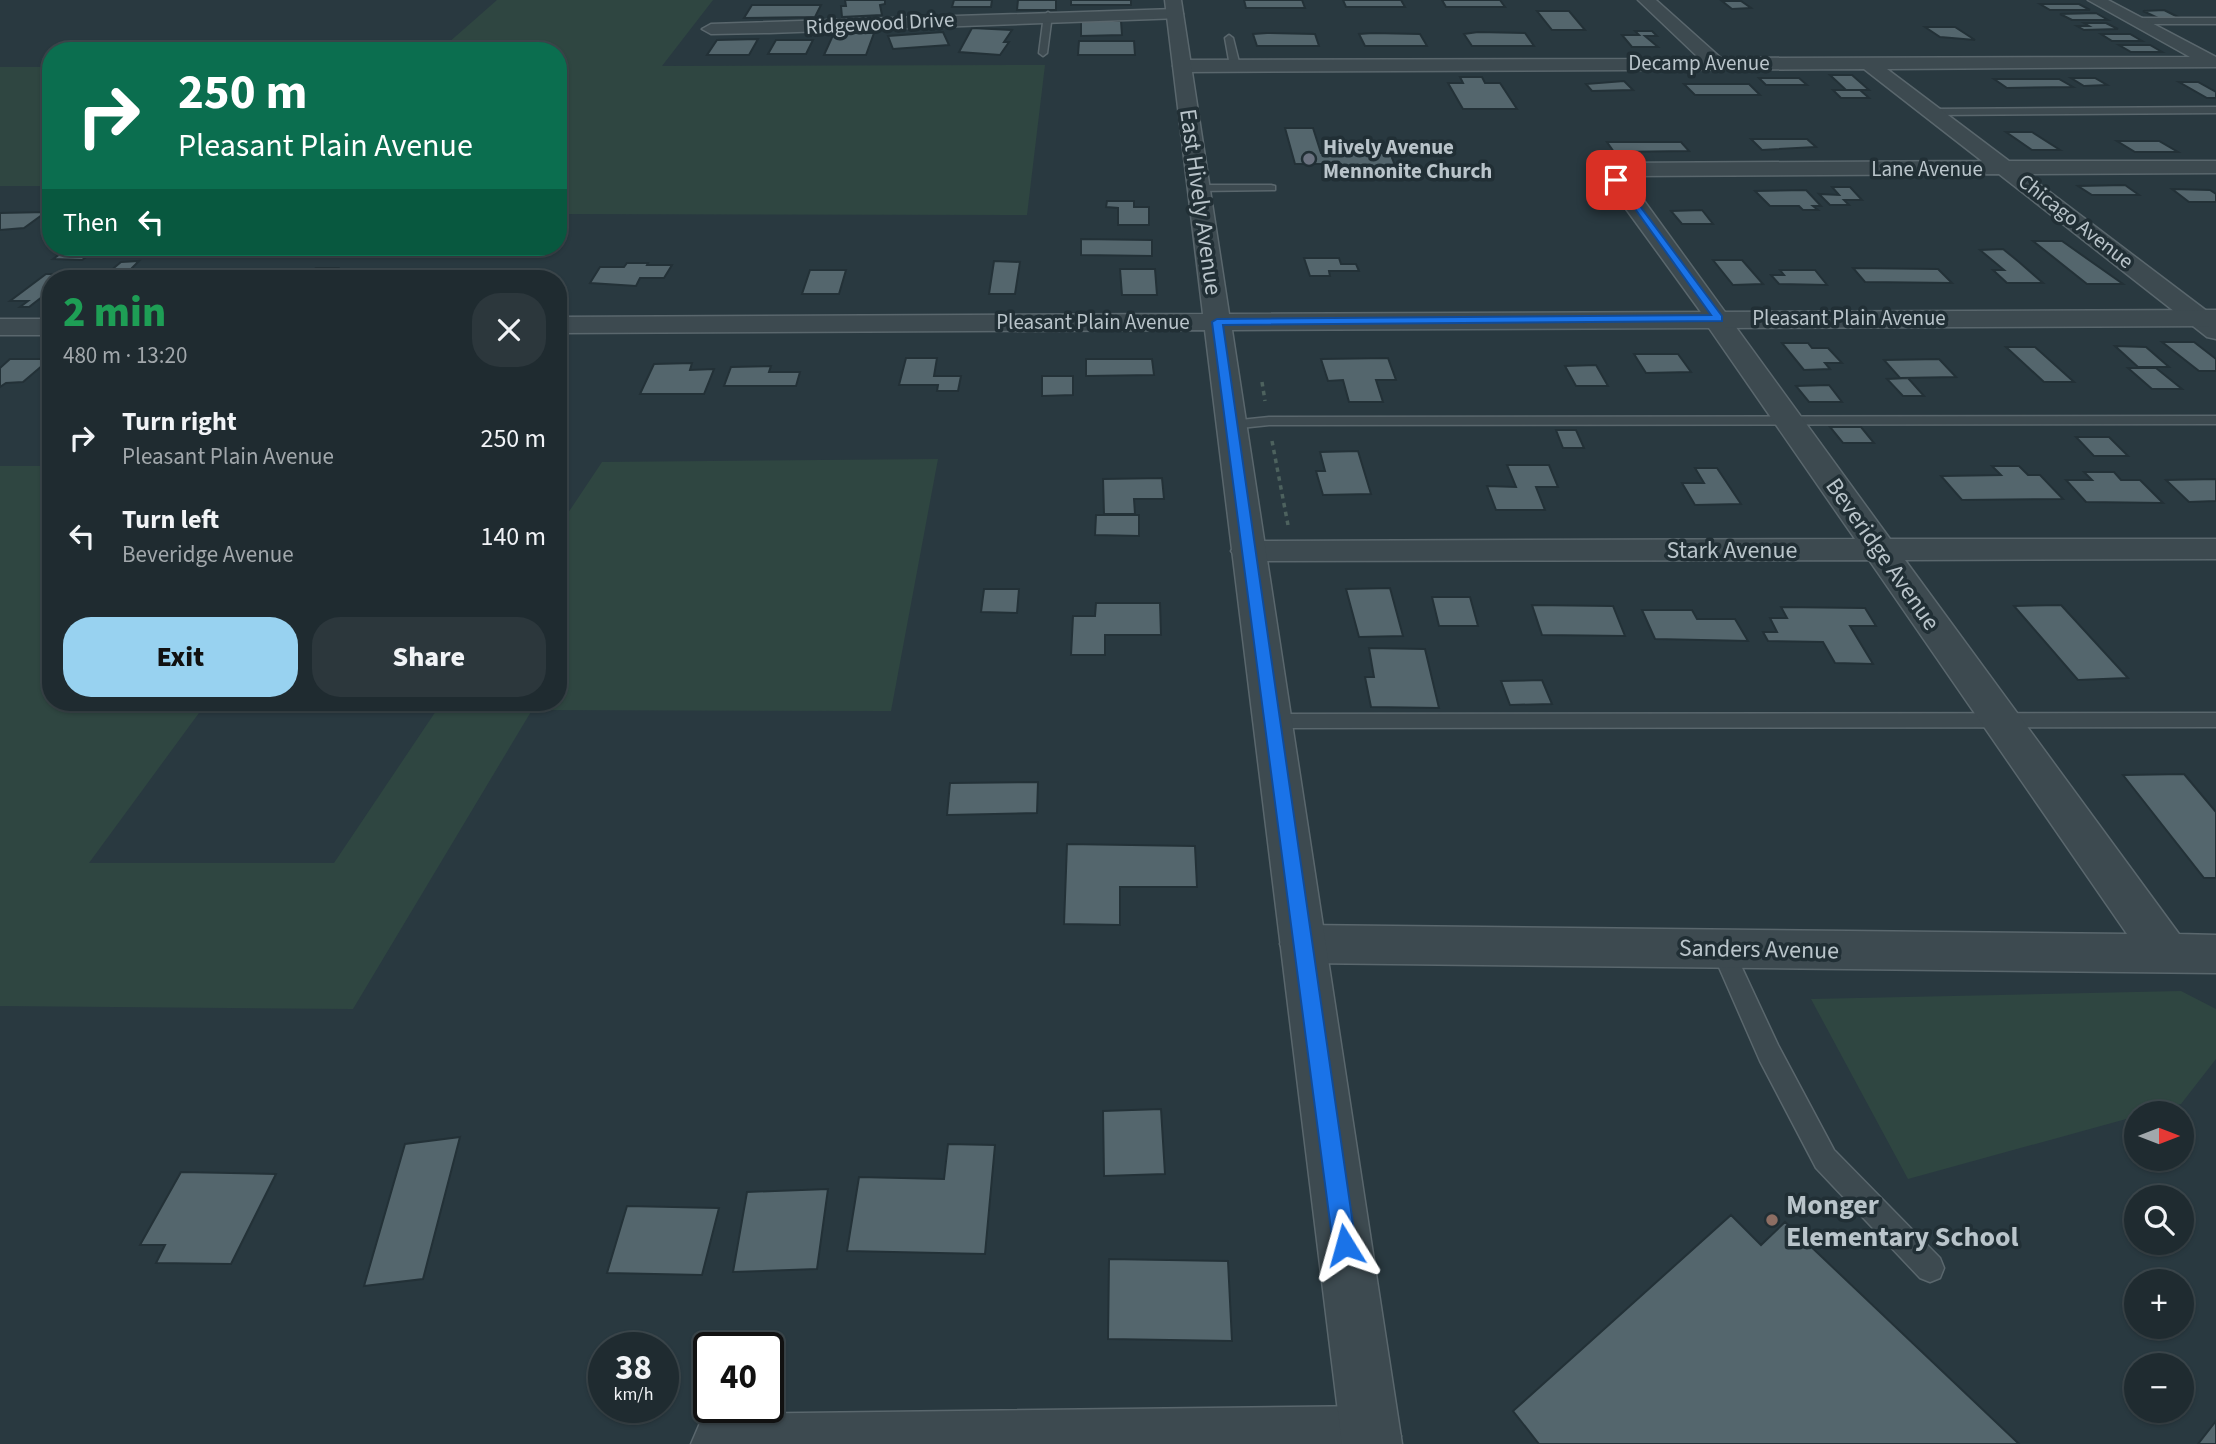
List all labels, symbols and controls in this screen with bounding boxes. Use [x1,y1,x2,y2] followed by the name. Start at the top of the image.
[805,4,955,42] street label: Ridgewood Drive
[1628,48,1770,78] street label: Decamp Avenue
[178,58,307,128] text: 250 m
[63,70,154,161] icon: right
[1170,107,1231,298] street label: East Hively Avenue
[178,123,473,169] text: Pleasant Plain Avenue
[1323,132,1492,186] place label: Hively Avenue Mennonite Church
[1586,150,1646,210] pin
[1301,151,1317,167] marker: Hively Avenue Mennonite Church
[1871,154,1983,184] street label: Lane Avenue
[1597,161,1635,199] icon: arrive
[2012,166,2140,276] street label: Chicago Avenue
[132,203,170,241] icon: left
[63,204,118,241] text: Then
[63,283,166,343] text: 2 min
[472,293,546,367] button: close
[1752,303,1946,333] street label: Pleasant Plain Avenue
[996,307,1190,337] street label: Pleasant Plain Avenue
[63,339,187,372] text: 480 m · 13:20
[122,403,237,440] text: Turn right
[63,419,101,457] icon: right
[480,420,546,457] text: 250 m
[122,440,334,473] text: Pleasant Plain Avenue
[1817,471,1948,638] street label: Beveridge Avenue
[122,501,219,538] text: Turn left
[63,517,101,555] icon: left
[480,518,546,555] text: 140 m
[1667,533,1797,568] street label: Stark Avenue
[122,538,294,571] text: Beveridge Avenue
[63,617,298,697] button: Exit
[312,617,546,697] button: Share
[1679,931,1839,968] street label: Sanders Avenue
[2124,1101,2194,1171] north arrow
[2124,1101,2194,1423] map controls
[1786,1185,2019,1257] place label: Monger Elementary School
[2124,1185,2194,1255] button: search
[1308,1208,1382,1282] position arrow
[1764,1212,1780,1228] marker: Monger Elementary School
[2124,1269,2194,1339] button: +
[693,1332,784,1423] speed limit sign: 40
[615,1343,652,1393] text: 38
[2124,1353,2194,1423] button: −
[614,1382,653,1407] text: km/h

